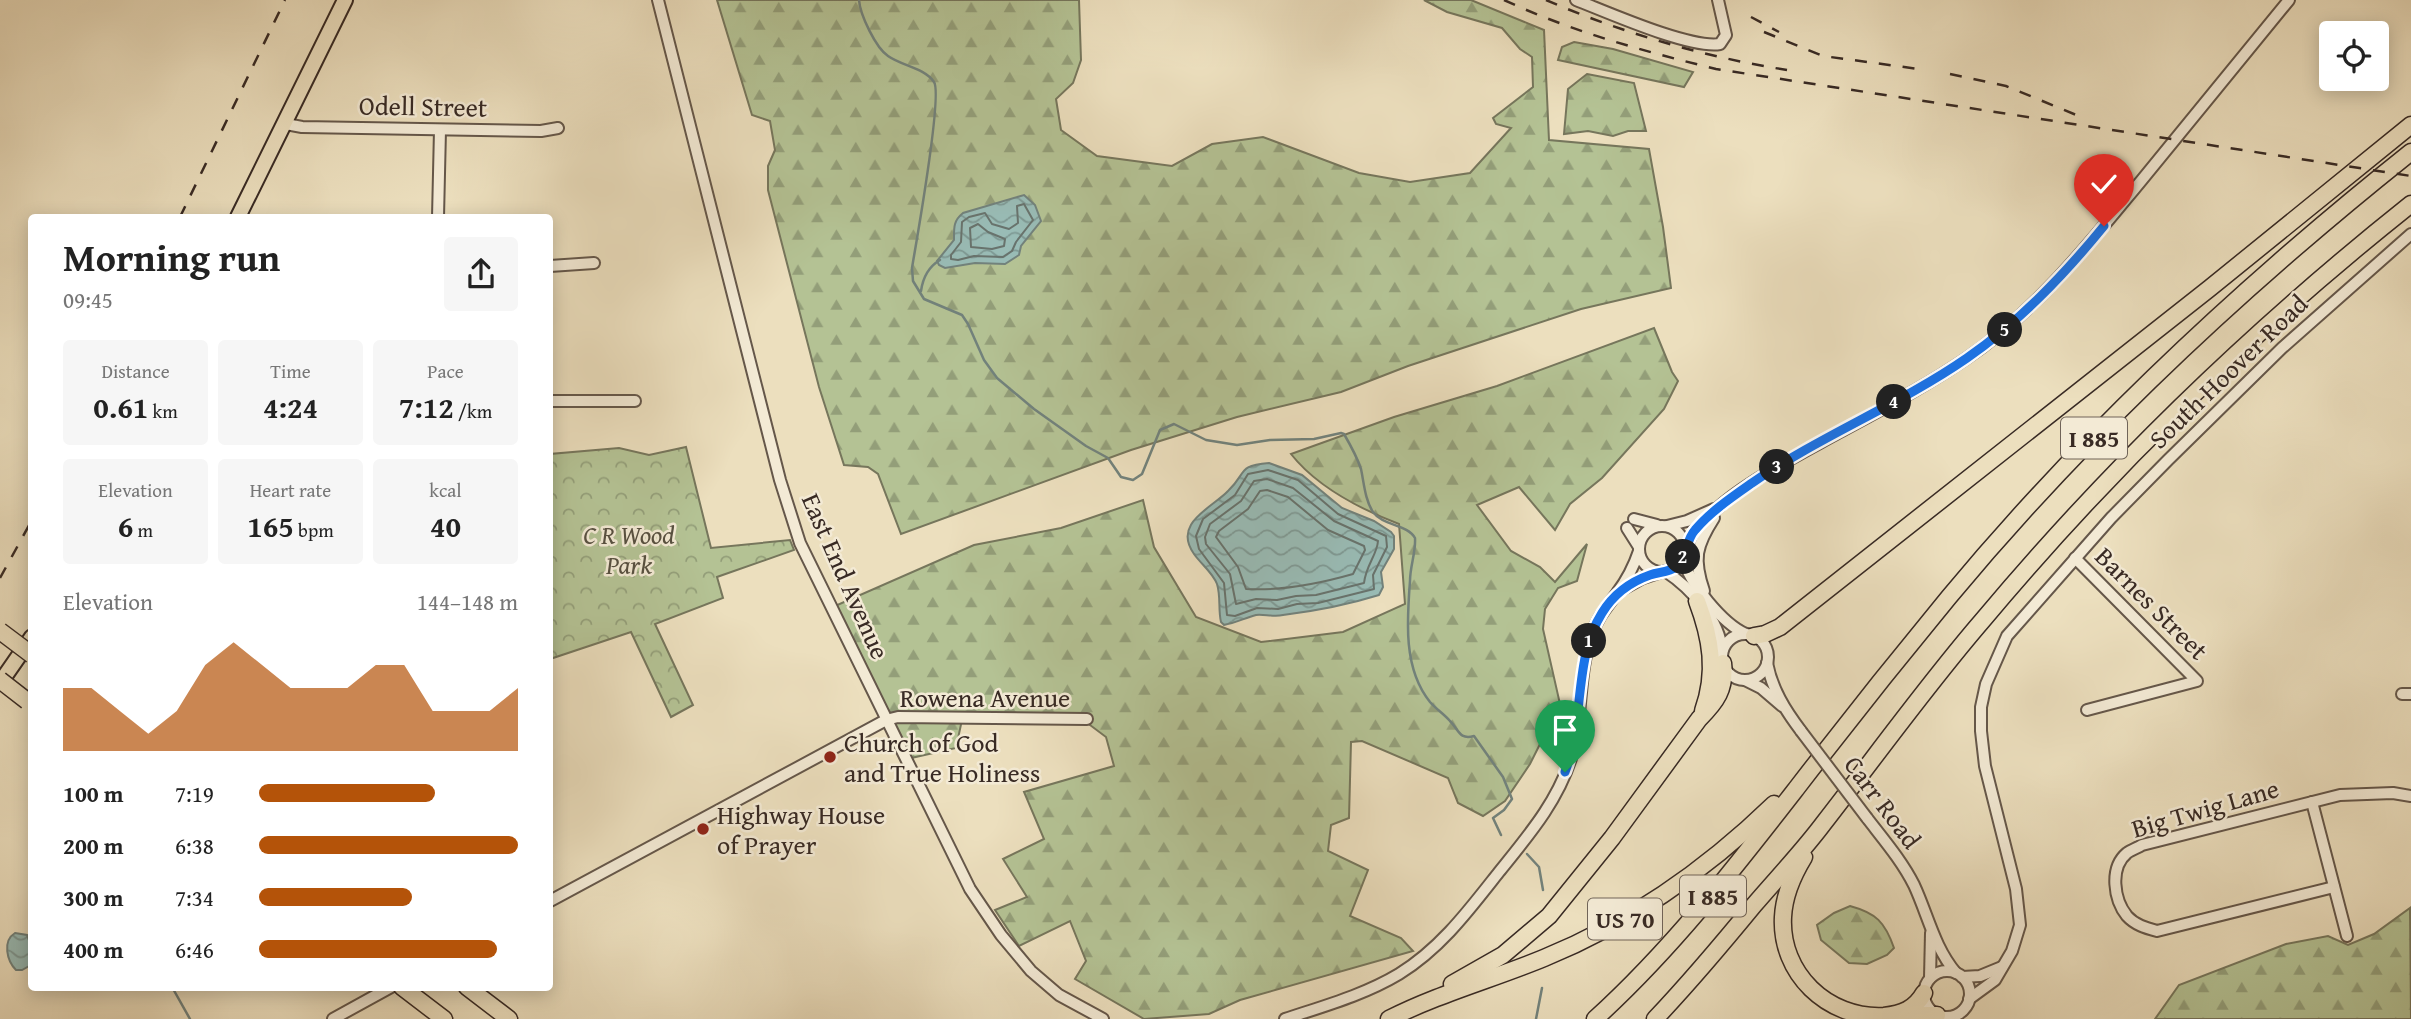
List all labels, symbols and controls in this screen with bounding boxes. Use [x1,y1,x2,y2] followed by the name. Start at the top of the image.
[2319,21,2389,91] map controls
[2319,21,2389,91] button: locate
[359,85,487,127] street label: Odell Street
[2074,154,2134,226] pin
[2085,165,2123,203] icon: check
[63,229,280,285] text: Morning run
[444,237,518,311] button: share
[63,283,113,316] text: 09:45
[2140,285,2317,457] street label: South Hoover Road
[1988,312,2022,348] pin: 5
[2000,315,2009,343] text: 5
[101,357,170,385] text: Distance
[270,357,311,385] text: Time
[427,357,464,385] text: Pace
[1876,384,1912,420] pin: 4
[93,385,148,429] text: 0.61
[263,385,318,429] text: 4:24
[399,385,454,429] text: 7:12
[1889,387,1898,415] text: 4
[148,397,178,425] text: km
[454,397,492,425] text: /km
[2061,418,2127,458] road number: I 885
[1760,449,1795,484] pin: 3
[1772,452,1781,480] text: 3
[98,476,173,504] text: Elevation
[250,476,331,504] text: Heart rate
[429,476,462,504] text: kcal
[792,487,900,665] street label: East End Avenue
[118,504,133,548] text: 6
[247,504,294,548] text: 165
[430,504,461,548] text: 40
[583,515,675,584] park label: C R Wood Park
[133,516,153,544] text: m
[294,516,334,544] text: bpm
[2086,537,2218,669] street label: Barnes Street
[1666,540,1700,574] pin: 2
[1678,542,1687,570] text: 2
[63,585,153,618] text: Elevation
[417,585,518,618] text: 144–148 m
[1572,624,1606,658] pin: 1
[1584,626,1593,654] text: 1
[900,678,1070,717] street label: Rowena Avenue
[1535,700,1595,772] pin
[1546,711,1584,749] icon: arrive
[844,723,1040,792] place label: Church of God and True Holiness
[1835,747,1931,857] street label: Carr Road
[822,749,838,765] marker: Church of God and True Holiness
[2127,768,2283,848] street label: Big Twig Lane
[63,777,124,810] text: 100 m
[175,777,214,810] text: 7:19
[717,795,885,864] place label: Highway House of Prayer
[695,821,711,837] marker: Highway House of Prayer
[63,829,124,862] text: 200 m
[175,829,214,862] text: 6:38
[1680,876,1746,916] road number: I 885
[63,881,124,914] text: 300 m
[175,881,214,914] text: 7:34
[1588,898,1662,939] road number: US 70
[63,933,124,966] text: 400 m
[175,933,214,966] text: 6:46

